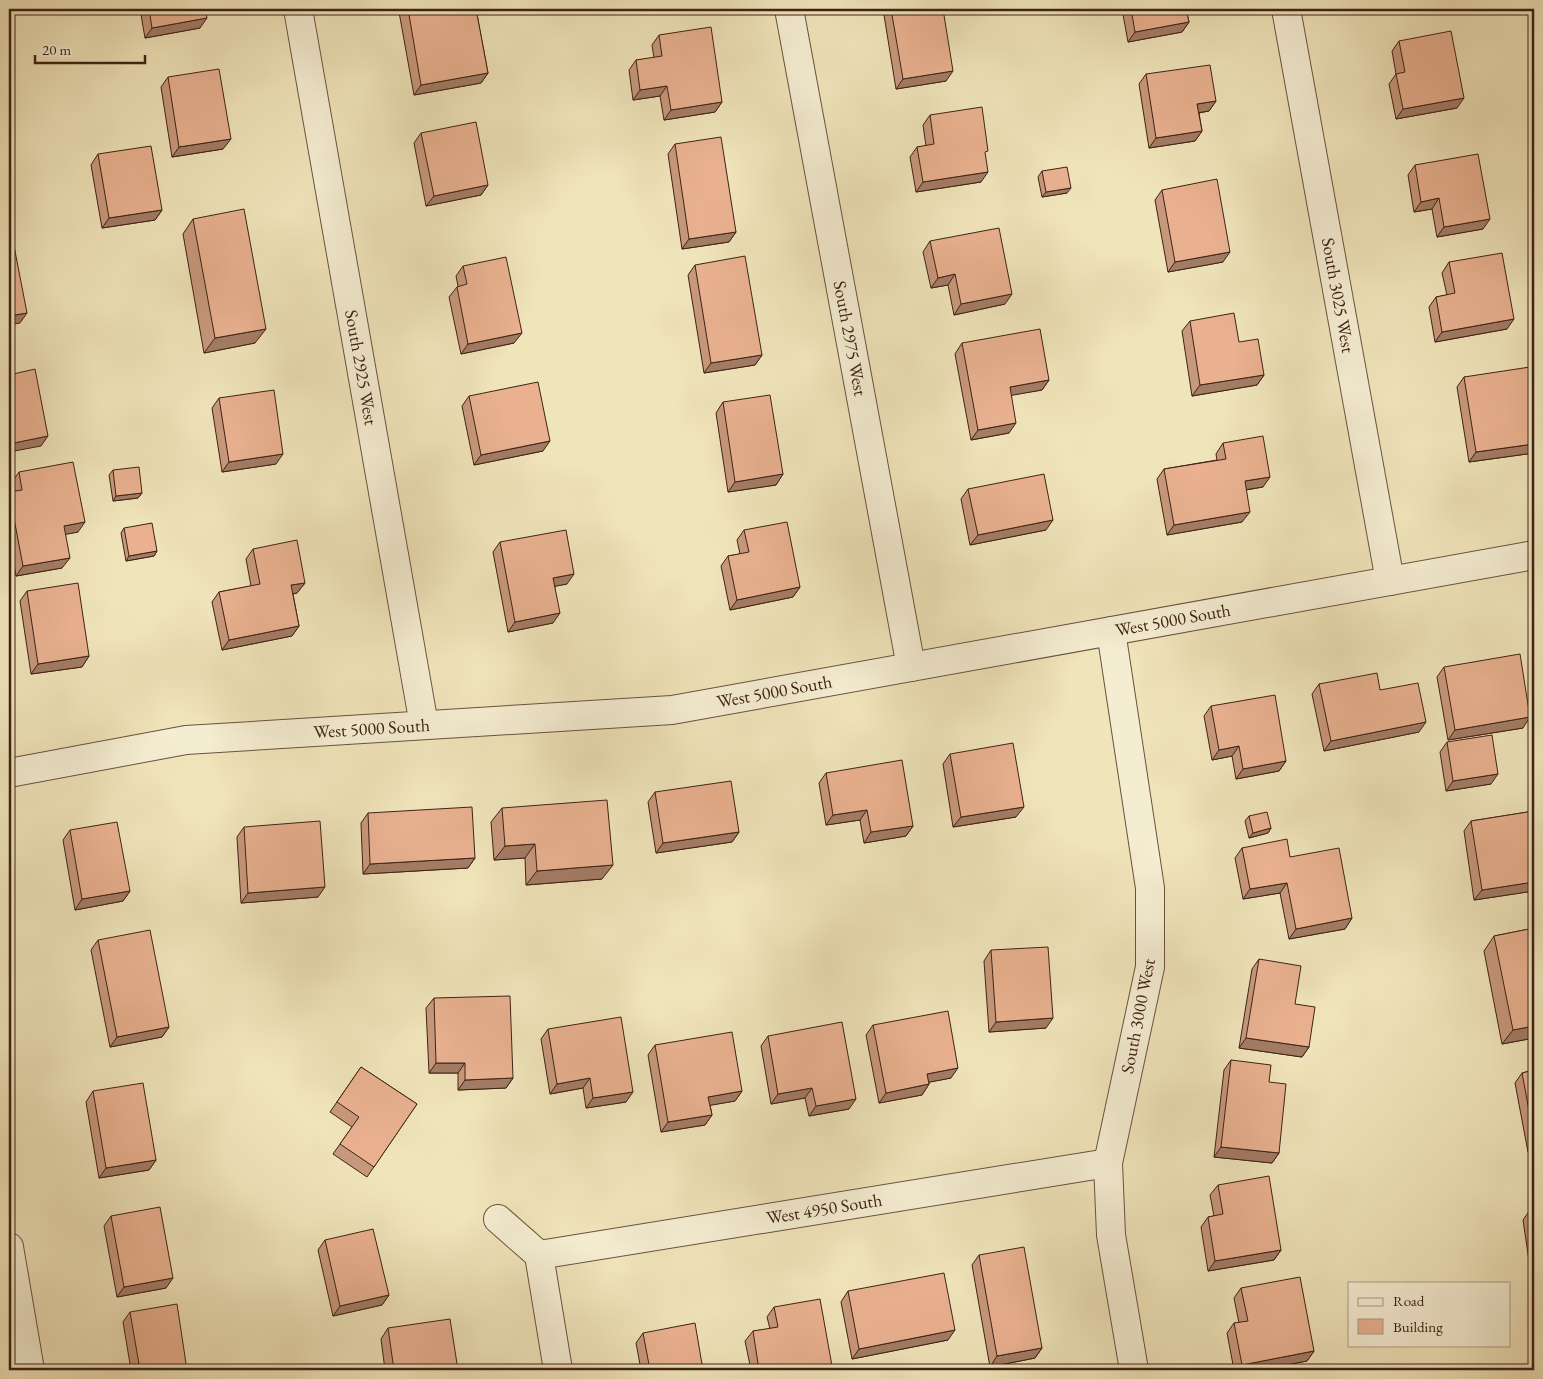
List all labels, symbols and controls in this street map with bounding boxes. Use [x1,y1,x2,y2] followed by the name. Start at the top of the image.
[35,32,145,64] scale bar
[42,40,71,59] text: 20 m
[1317,236,1360,355] street label: South 3025 West
[829,279,873,398] street label: South 2975 West
[340,308,383,427] street label: South 2925 West
[1113,598,1232,641] street label: West 5000 South
[715,669,834,713] street label: West 5000 South
[313,713,431,743] street label: West 5000 South
[1115,956,1160,1075] street label: South 3000 West
[765,1188,884,1229] street label: West 4950 South
[1348,1282,1510,1346] legend
[1393,1291,1425,1310] text: Road
[1393,1317,1443,1336] text: Building

